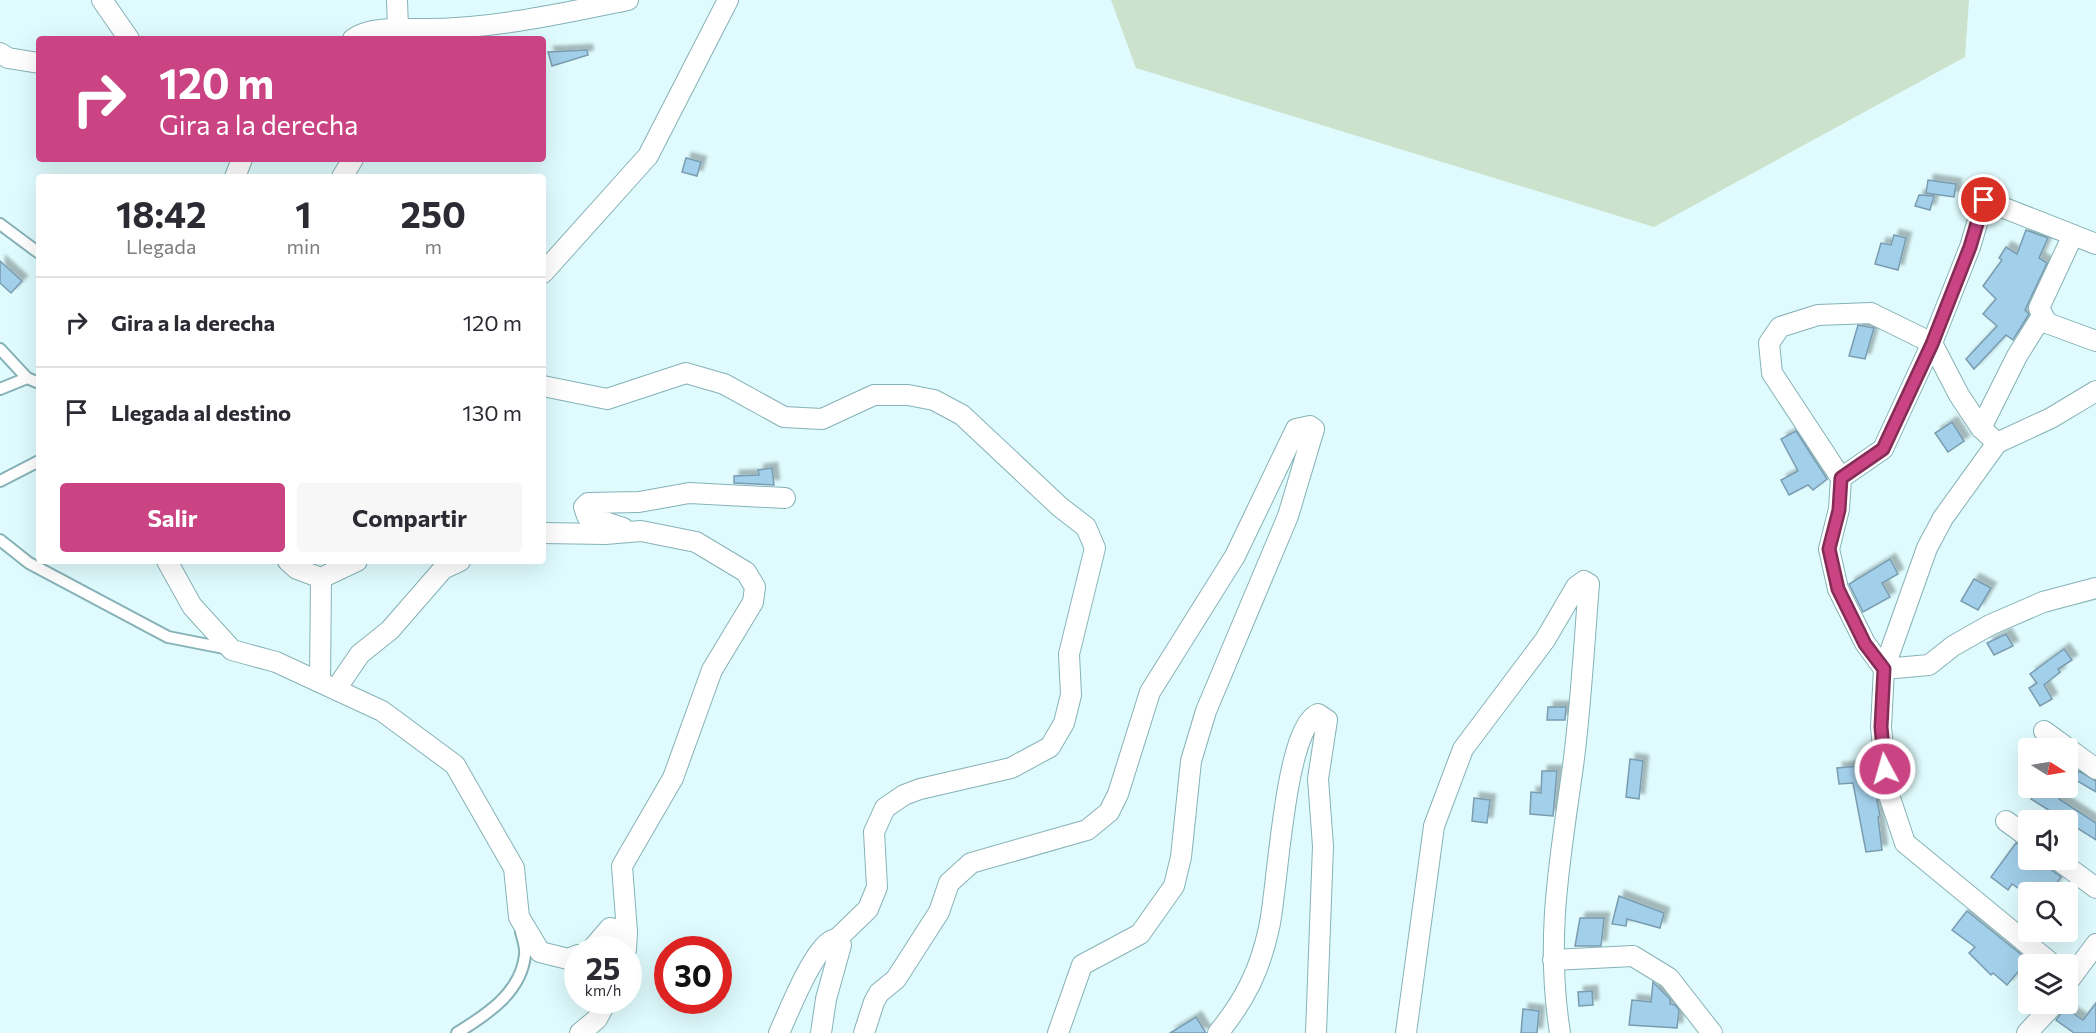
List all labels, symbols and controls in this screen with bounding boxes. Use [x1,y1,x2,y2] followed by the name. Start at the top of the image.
[159,56,274,108] text: 120 m
[60,60,138,138] icon: right
[159,108,358,141] text: Gira a la derecha
[1958,174,2009,225] pin
[1967,183,2000,216] icon: arrive
[116,191,206,235] text: 18:42
[295,191,312,235] text: 1
[401,191,466,235] text: 250
[126,234,196,258] text: Llegada
[286,234,321,258] text: min
[425,234,442,258] text: m
[60,306,93,339] icon: right
[111,309,275,336] text: Gira a la derecha
[463,309,522,336] text: 120 m
[60,396,93,429] icon: arrive
[111,399,291,426] text: Llegada al destino
[462,399,522,426] text: 130 m
[60,483,285,552] button: Salir
[297,483,522,552] button: Compartir
[1853,737,1917,801] position arrow
[2018,738,2078,798] north arrow
[2018,738,2078,1014] map controls
[2018,810,2078,870] button: sound
[2018,882,2078,942] button: search
[654,936,732,1014] speed limit sign: 30
[586,949,620,986] text: 25
[2018,954,2078,1014] button: layers
[585,981,621,999] text: km/h

